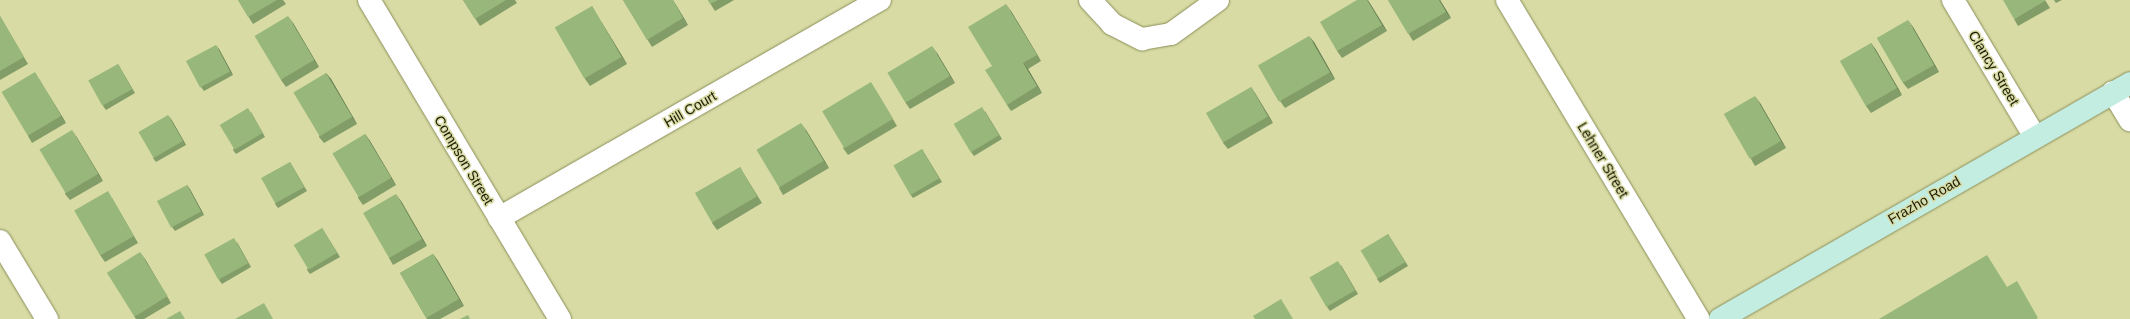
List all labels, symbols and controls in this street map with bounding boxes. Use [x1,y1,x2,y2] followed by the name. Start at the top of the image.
[1965,28,2023,108] street label: Clancy Street
[661,87,719,131] street label: Hill Court
[431,112,497,208] street label: Compson Street
[1574,119,1632,201] street label: Lehner Street
[1885,172,1963,228] street label: Frazho Road

